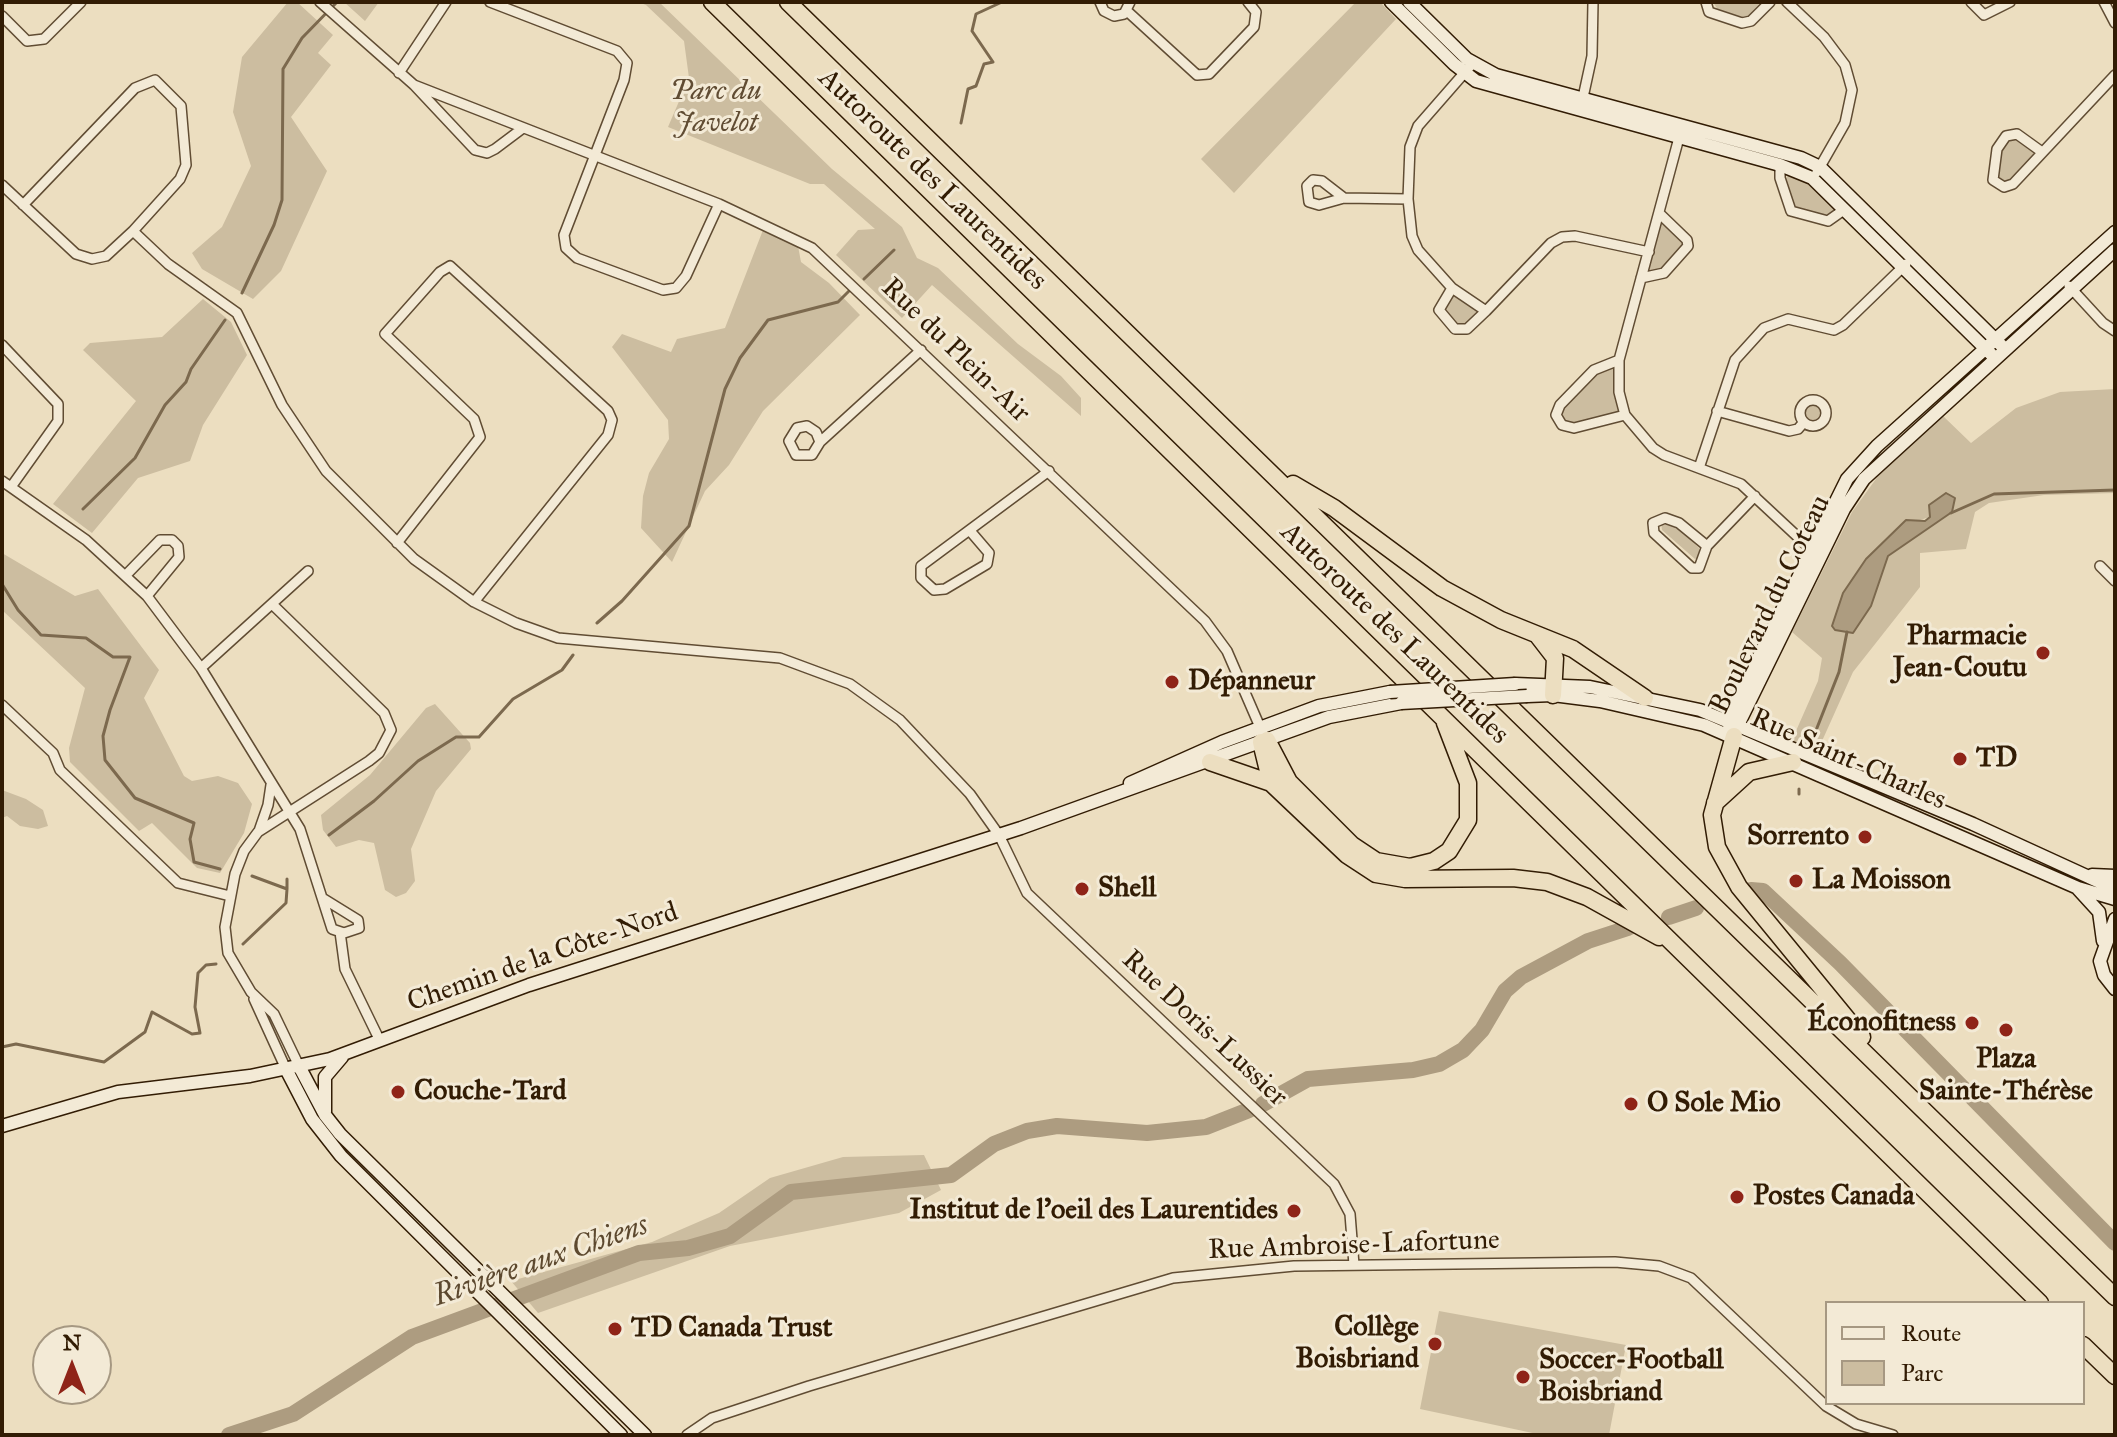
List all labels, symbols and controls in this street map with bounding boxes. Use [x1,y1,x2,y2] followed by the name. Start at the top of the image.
[811,62,1053,298] street label: Autoroute des Laurentides
[670,75,762,141] park label: Parc du Javelot
[874,272,1036,430] street label: Rue du Plein-Air
[1703,490,1839,720] street label: Boulevard du Coteau
[1273,516,1515,752] street label: Autoroute des Laurentides
[1893,620,2027,686] place label: Pharmacie Jean-Coutu
[2034,644,2052,662] marker: Pharmacie Jean-Coutu
[1188,665,1315,699] place label: Dépanneur
[1163,673,1181,691] marker: Dépanneur
[1745,702,1951,818] street label: Rue Saint-Charles
[1976,742,2017,776] place label: TD
[1951,750,1969,768] marker: TD
[1747,820,1849,854] place label: Sorrento
[1856,828,1874,846] marker: Sorrento
[1812,864,1951,898] place label: La Moisson
[1098,872,1156,906] place label: Shell
[1787,872,1805,890] marker: La Moisson
[1073,880,1091,898] marker: Shell
[403,896,683,1020] street label: Chemin de la Côte-Nord
[1114,944,1294,1114] street label: Rue Doris-Lussier
[1807,1006,1956,1040] place label: Éconofitness
[1963,1014,1981,1032] marker: Éconofitness
[1997,1021,2015,1039] marker: Plaza Sainte-Thérèse
[1919,1043,2093,1109] place label: Plaza Sainte-Thérèse
[414,1075,567,1109] place label: Couche-Tard
[389,1083,407,1101] marker: Couche-Tard
[1647,1087,1781,1121] place label: O Sole Mio
[1622,1095,1640,1113] marker: O Sole Mio
[1753,1180,1914,1214] place label: Postes Canada
[1728,1188,1746,1206] marker: Postes Canada
[909,1194,1278,1228] place label: Institut de l'oeil des Laurentides
[1285,1202,1303,1220] marker: Institut de l'oeil des Laurentides
[429,1208,653,1316] water label: Rivière aux Chiens
[1208,1224,1500,1268] street label: Rue Ambroise-Lafortune
[1825,1301,2085,1405] legend
[1296,1311,1419,1377] place label: Collège Boisbriand
[631,1312,832,1346] place label: TD Canada Trust
[1901,1318,1961,1348] text: Route
[606,1320,624,1338] marker: TD Canada Trust
[32,1325,112,1405] north arrow
[63,1329,81,1356] text: N
[1426,1335,1444,1353] marker: Collège Boisbriand
[1539,1344,1724,1410] place label: Soccer-Football Boisbriand
[1901,1358,1943,1388] text: Parc
[1514,1368,1532,1386] marker: Soccer-Football Boisbriand

